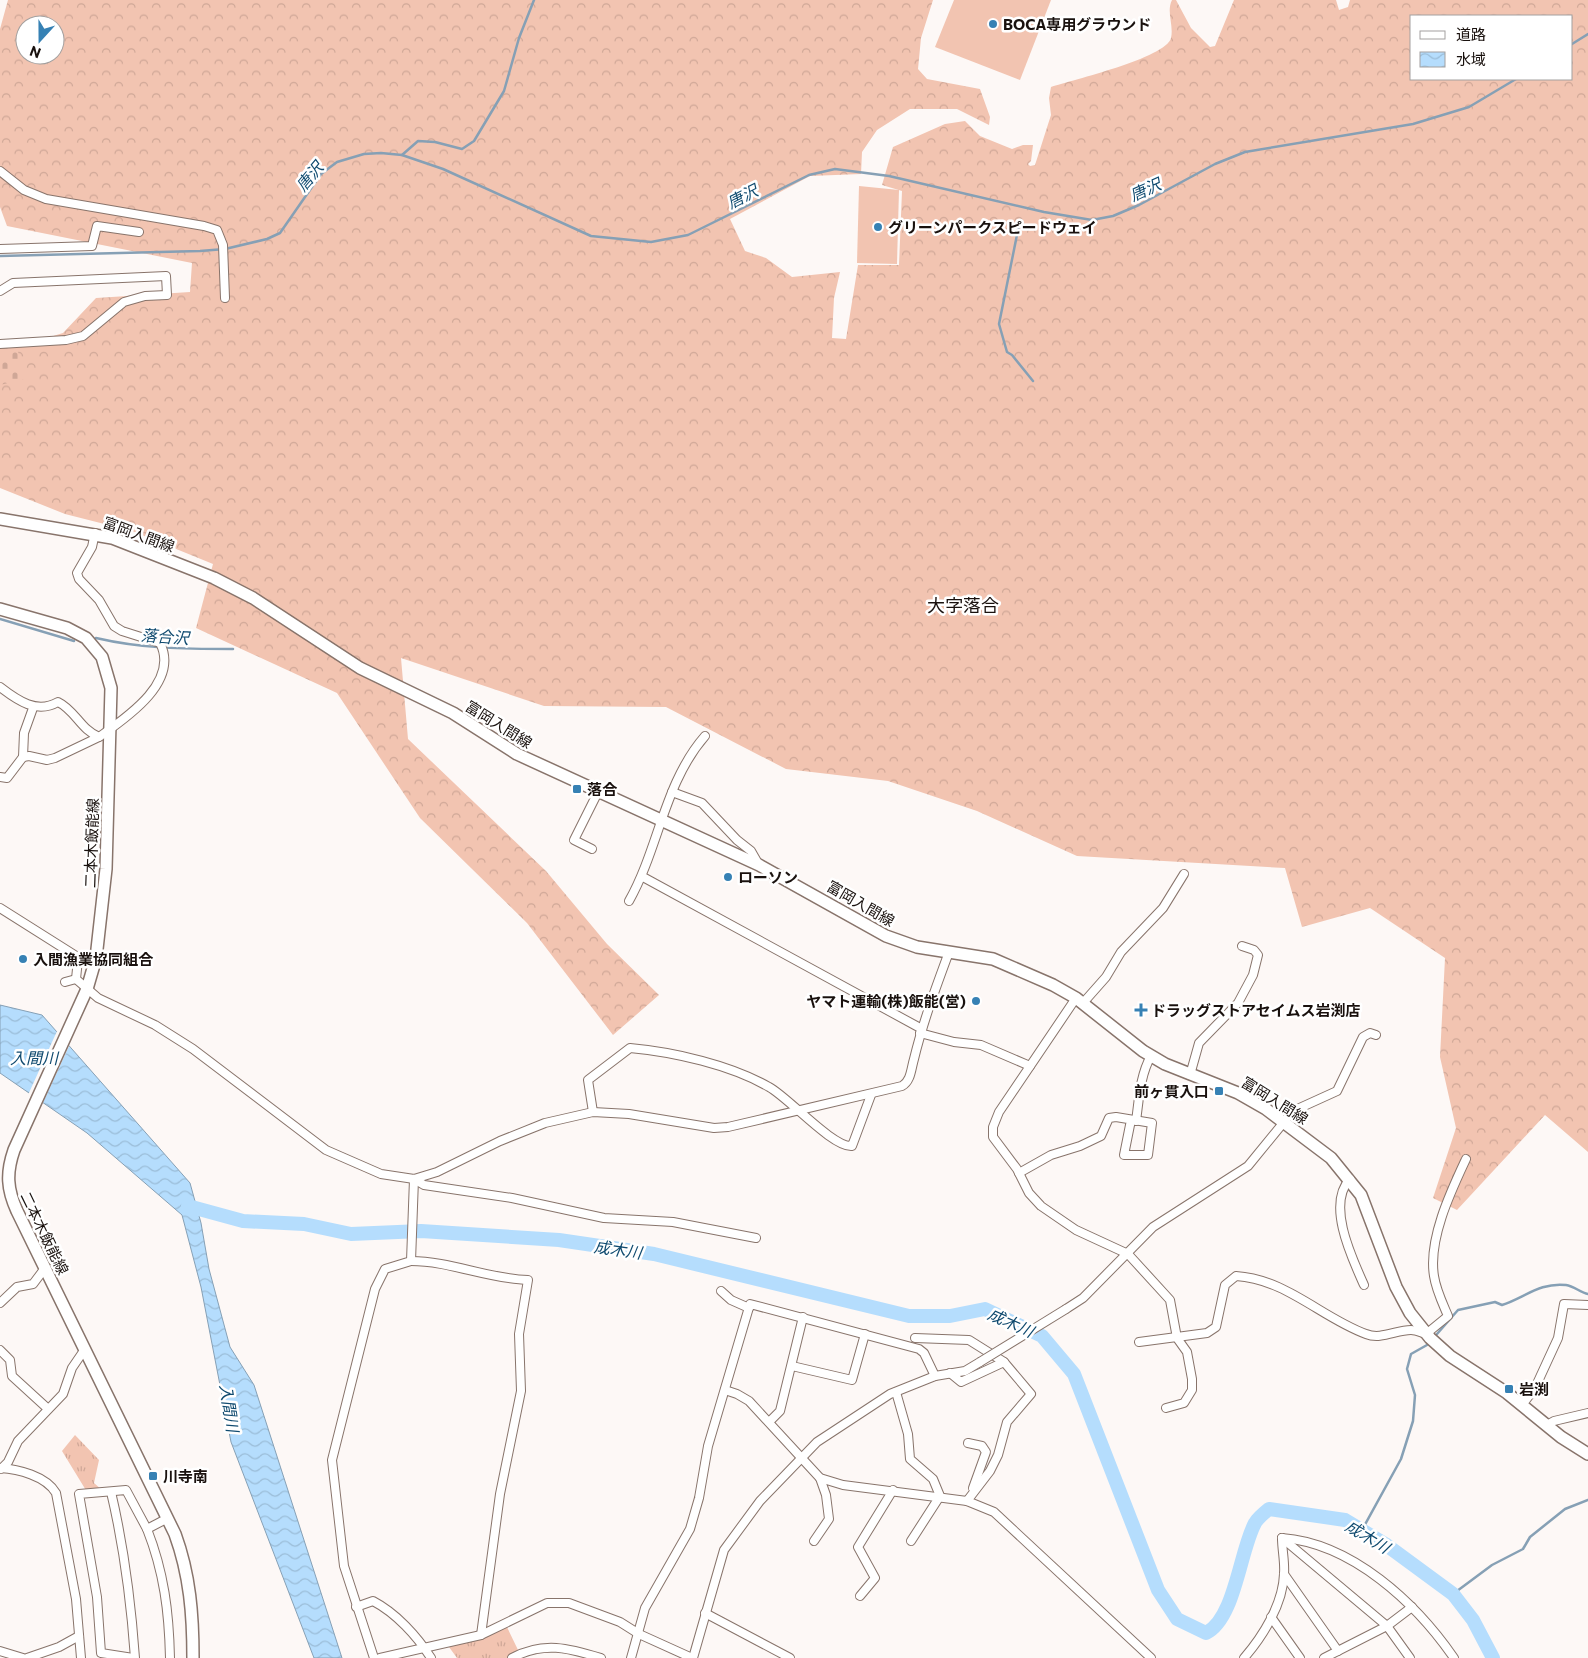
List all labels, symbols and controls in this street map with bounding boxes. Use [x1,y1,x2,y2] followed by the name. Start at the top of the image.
[15,15,65,65] north arrow
[1003,15,1151,33] place label: BOCA専用グラウンド
[1410,15,1573,80] legend
[987,18,999,30] marker: BOCA専用グラウンド
[1456,25,1486,43] text: 道路
[27,43,43,62] text: N
[1456,50,1486,68] text: 水域
[291,156,328,194] water label: 唐沢
[1127,173,1165,204] water label: 唐沢
[723,179,762,212] water label: 唐沢
[888,218,1097,236] place label: グリーンパークスピードウェイ
[872,221,884,233] marker: グリーンパークスピードウェイ
[101,513,177,555] street label: 富岡入間線
[927,594,999,616] district label: 大字落合
[140,625,192,647] water label: 落合沢
[462,696,536,752] street label: 富岡入間線
[587,780,618,798] place label: 落合
[571,783,583,795] marker: 落合
[80,798,102,888] street label: 二本木飯能線
[738,868,798,886] place label: ローソン
[722,871,734,883] marker: ローソン
[824,876,898,930] street label: 富岡入間線
[33,950,154,968] place label: 入間漁業協同組合
[17,953,29,965] marker: 入間漁業協同組合
[806,992,966,1010] place label: ヤマト運輸(株)飯能(営)
[970,995,982,1007] marker: ヤマト運輸(株)飯能(営)
[1151,1001,1360,1019] place label: ドラッグストアセイムス岩渕店
[1135,1004,1147,1016] marker: ドラッグストアセイムス岩渕店
[10,1048,60,1067] water label: 入間川
[1238,1072,1312,1128] street label: 富岡入間線
[1134,1082,1209,1100] place label: 前ヶ貫入口
[1213,1085,1225,1097] marker: 前ヶ貫入口
[17,1189,73,1277] street label: 二本木飯能線
[593,1236,645,1262] water label: 成木川
[985,1304,1039,1341] water label: 成木川
[1519,1380,1549,1398] place label: 岩渕
[217,1383,243,1435] water label: 入間川
[1503,1383,1515,1395] marker: 岩渕
[163,1467,208,1485] place label: 川寺南
[147,1470,159,1482] marker: 川寺南
[1343,1515,1395,1558] water label: 成木川

